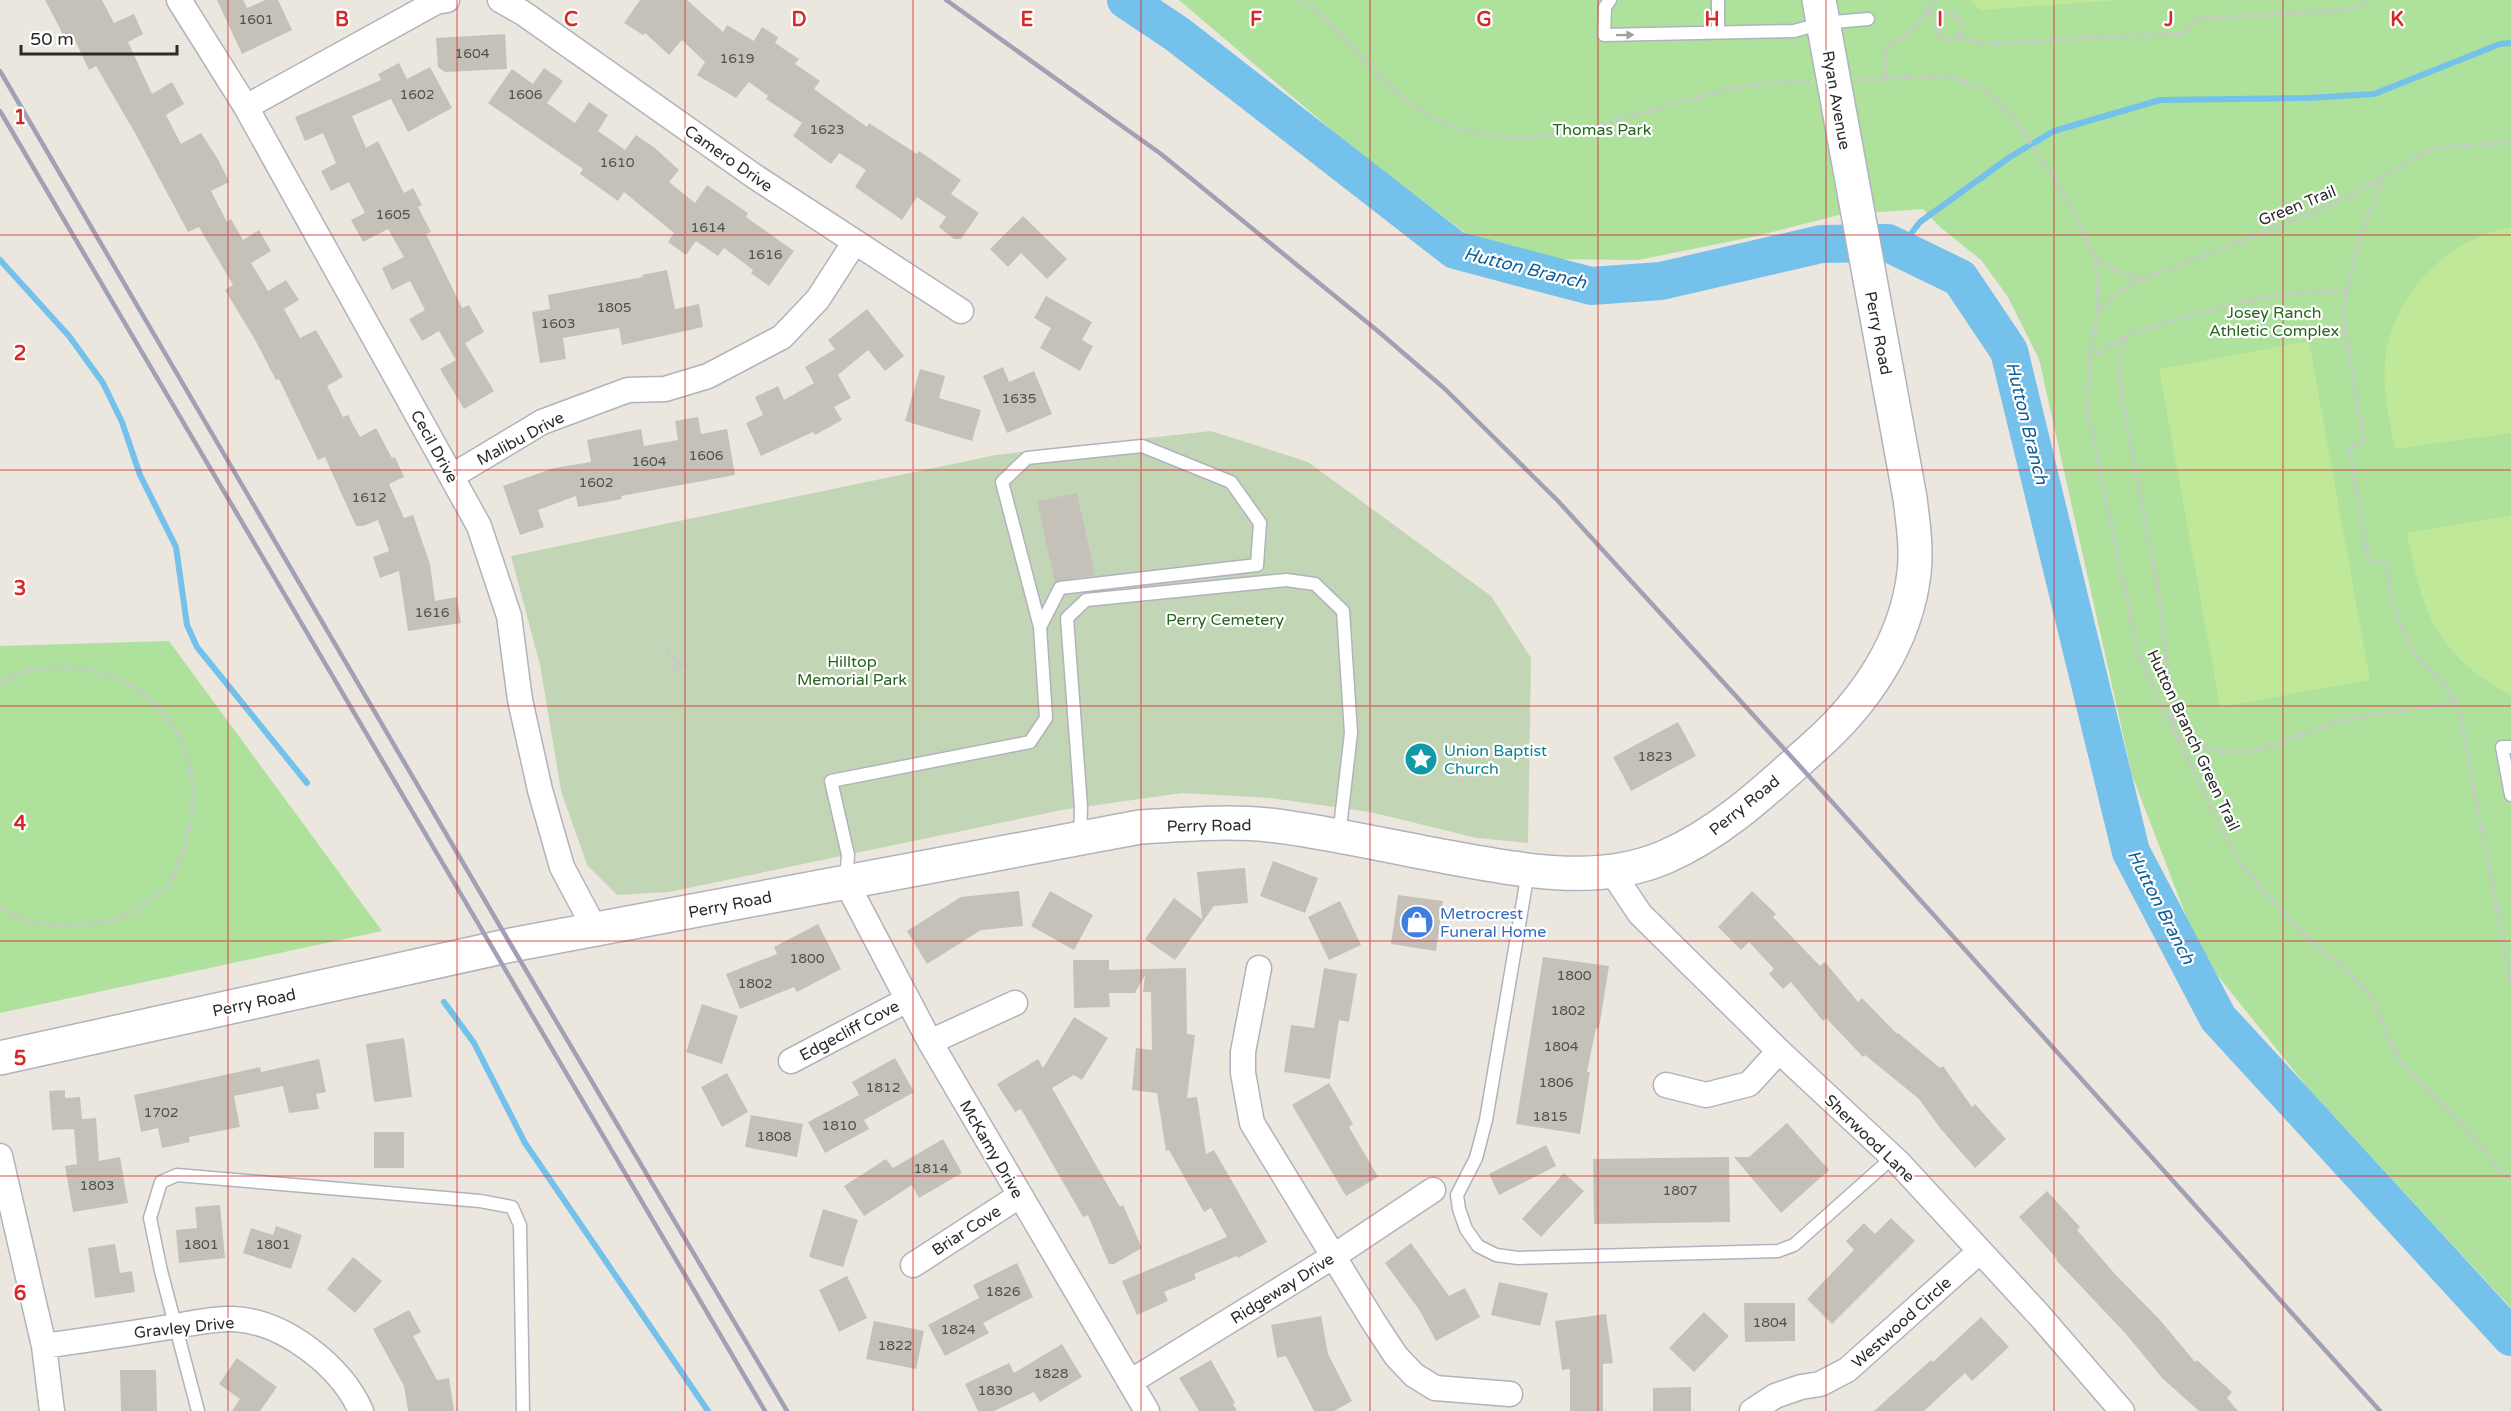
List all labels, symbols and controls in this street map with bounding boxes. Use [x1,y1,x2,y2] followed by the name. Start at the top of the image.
[335,8,349,32] text: B
[564,8,578,32] text: C
[791,8,807,32] text: D
[1021,8,1034,32] text: E
[1250,8,1262,32] text: F
[1476,8,1492,32] text: G
[1704,8,1720,32] text: H
[1937,8,1943,32] text: I
[2163,8,2174,32] text: J
[2390,8,2404,32] text: K
[238,11,274,28] house number: 1601
[21,18,177,56] scale bar
[30,28,74,50] text: 50 m
[1616,30,1635,39] one-way arrow
[454,45,490,62] house number: 1604
[1817,49,1855,151] street label: Ryan Avenue
[719,50,755,67] house number: 1619
[399,86,435,103] house number: 1602
[507,86,543,103] house number: 1606
[14,106,26,130] text: 1
[1553,120,1652,140] park label: Thomas Park
[680,121,776,197] street label: Camero Drive
[809,121,845,138] house number: 1623
[599,154,635,171] house number: 1610
[2256,181,2339,231] street label: Green Trail
[375,206,411,223] house number: 1605
[690,219,726,236] house number: 1614
[1461,242,1590,294] water label: Hutton Branch
[747,246,783,263] house number: 1616
[1860,290,1896,377] street label: Perry Road
[596,299,632,316] house number: 1805
[2209,303,2339,341] park label: Josey Ranch Athletic Complex
[540,315,576,332] house number: 1603
[14,342,26,366] text: 2
[2001,359,2053,488] water label: Hutton Branch
[1001,390,1037,407] house number: 1635
[406,407,462,486] street label: Cecil Drive
[473,408,567,470] street label: Malibu Drive
[688,447,724,464] house number: 1606
[631,453,667,470] house number: 1604
[578,474,614,491] house number: 1602
[351,489,387,506] house number: 1612
[14,577,26,601] text: 3
[414,604,450,621] house number: 1616
[1166,610,1284,630] park label: Perry Cemetery
[2142,647,2244,834] street label: Hutton Branch Green Trail
[797,652,907,690] park label: Hilltop Memorial Park
[1403,741,1439,777] place icon: Union Baptist Church
[1444,741,1547,779] place label: Union Baptist Church
[1637,748,1673,765] house number: 1823
[1705,771,1784,840] street label: Perry Road
[14,812,27,836] text: 4
[1166,815,1252,837] street label: Perry Road
[2123,846,2200,969] water label: Hutton Branch
[687,887,774,923] street label: Perry Road
[1399,904,1435,940] shop icon: Metrocrest Funeral Home
[1440,904,1546,942] place label: Metrocrest Funeral Home
[789,950,825,967] house number: 1800
[1556,967,1592,984] house number: 1800
[737,975,773,992] house number: 1802
[211,984,298,1022] street label: Perry Road
[796,996,903,1066] street label: Edgecliff Cove
[1550,1002,1586,1019] house number: 1802
[1543,1038,1579,1055] house number: 1804
[14,1047,26,1071] text: 5
[1538,1074,1574,1091] house number: 1806
[865,1079,901,1096] house number: 1812
[1820,1091,1919,1187] street label: Sherwood Lane
[955,1097,1027,1202] street label: McKamy Drive
[143,1104,179,1121] house number: 1702
[1532,1108,1568,1125] house number: 1815
[821,1117,857,1134] house number: 1810
[756,1128,792,1145] house number: 1808
[913,1160,949,1177] house number: 1814
[79,1177,115,1194] house number: 1803
[1662,1182,1698,1199] house number: 1807
[928,1201,1005,1261] street label: Briar Cove
[183,1236,219,1253] house number: 1801
[255,1236,291,1253] house number: 1801
[1227,1249,1338,1329] street label: Ridgeway Drive
[1848,1273,1956,1373] street label: Westwood Circle
[14,1282,26,1306] text: 6
[985,1283,1021,1300] house number: 1826
[133,1313,235,1343] street label: Gravley Drive
[1752,1314,1788,1331] house number: 1804
[940,1321,976,1338] house number: 1824
[877,1337,913,1354] house number: 1822
[1033,1365,1069,1382] house number: 1828
[977,1382,1013,1399] house number: 1830

